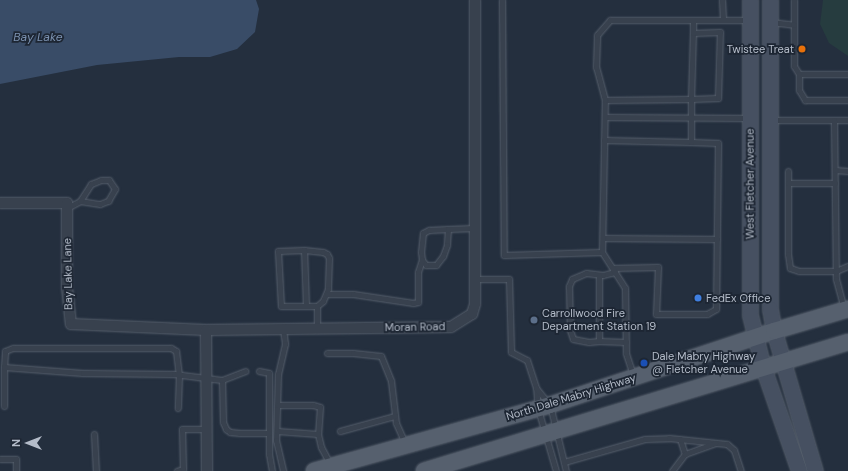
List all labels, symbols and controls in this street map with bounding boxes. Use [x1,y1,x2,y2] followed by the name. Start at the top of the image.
[13,31,63,45] water label: Bay Lake
[727,42,794,56] place label: Twistee Treat
[797,44,807,54] marker: Twistee Treat
[743,129,757,239] street label: West Fletcher Avenue
[61,238,75,310] street label: Bay Lake Lane
[706,291,770,305] place label: FedEx Office
[693,293,703,303] marker: FedEx Office
[542,307,656,333] place label: Carrollwood Fire Department Station 19
[529,315,539,325] marker: Carrollwood Fire Department Station 19
[385,320,445,334] street label: Moran Road
[652,350,755,376] place label: Dale Mabry Highway @ Fletcher Avenue
[639,358,649,368] marker: Dale Mabry Highway @ Fletcher Avenue
[505,371,637,423] street label: North Dale Mabry Highway
[8,423,48,463] north arrow
[9,439,23,447] text: N

